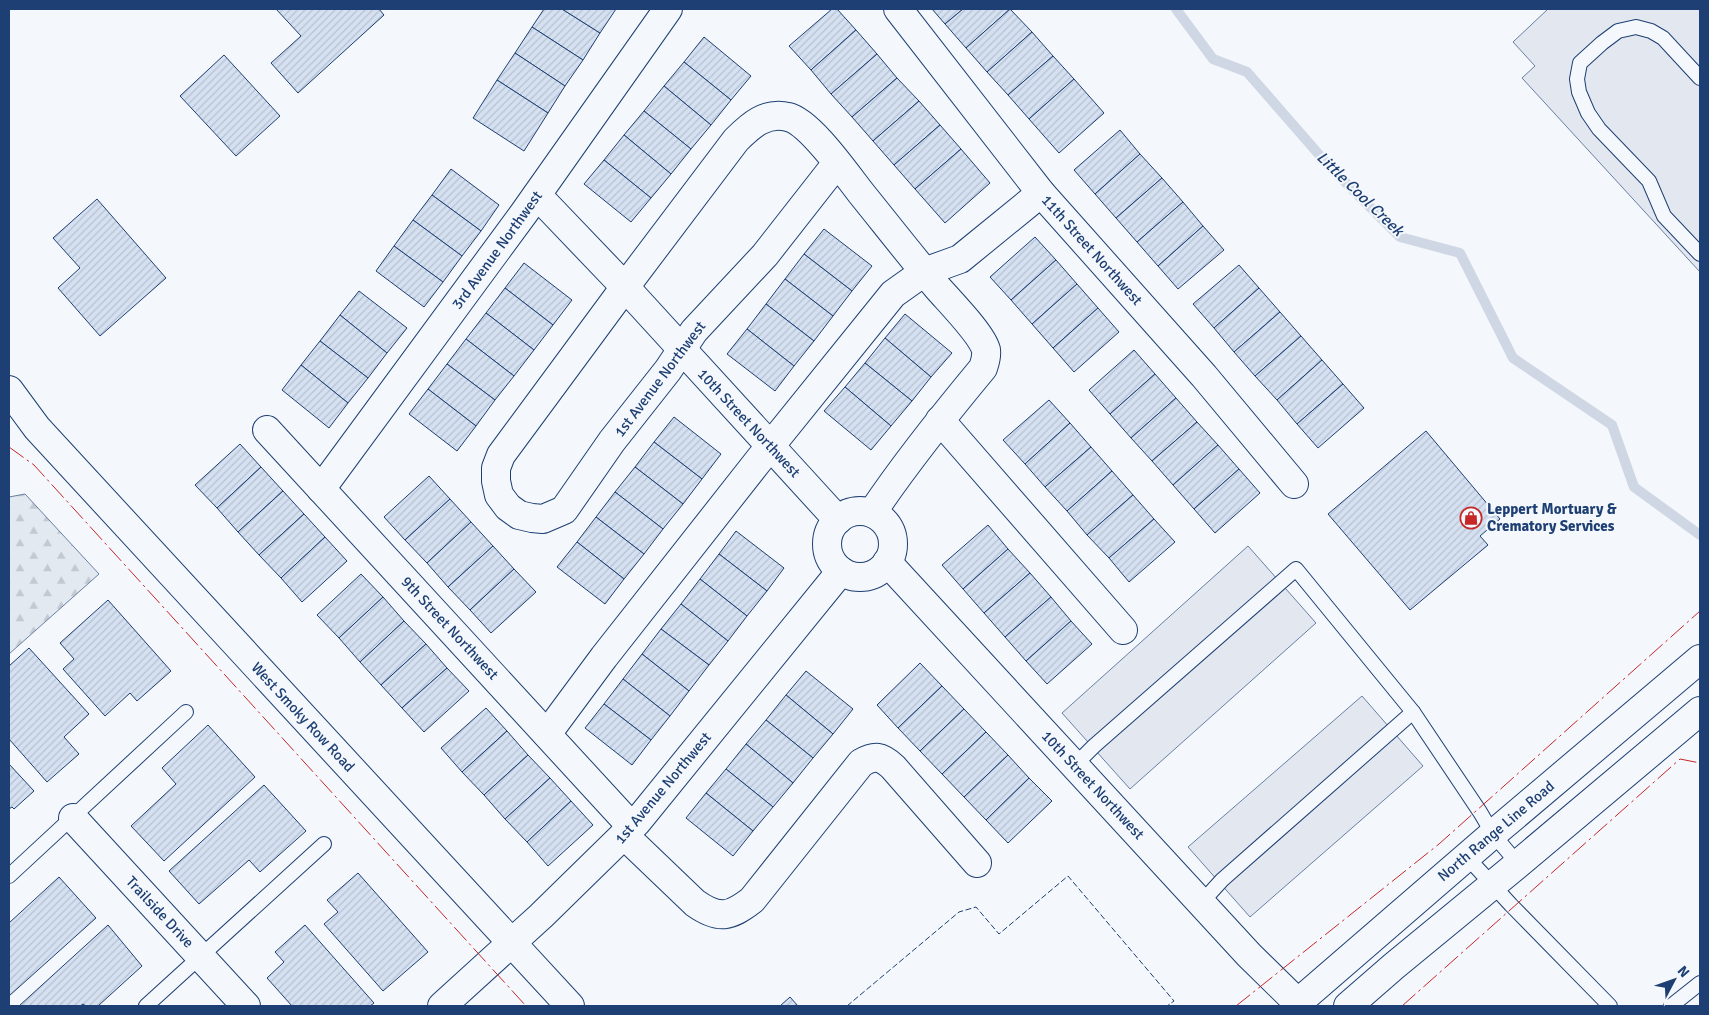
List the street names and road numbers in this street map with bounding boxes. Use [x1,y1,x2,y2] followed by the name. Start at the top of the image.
[448,187,546,313] street label: 3rd Avenue Northwest
[1038,191,1146,309] street label: 11th Street Northwest
[611,318,709,440] street label: 1st Avenue Northwest
[694,365,804,481] street label: 10th Street Northwest
[398,573,502,683] street label: 9th Street Northwest
[248,658,359,776] street label: West Smoky Row Road
[1038,727,1148,843] street label: 10th Street Northwest
[611,728,715,848] street label: 1st Avenue Northwest
[1434,777,1558,885] street label: North Range Line Road
[122,873,198,951] street label: Trailside Drive

